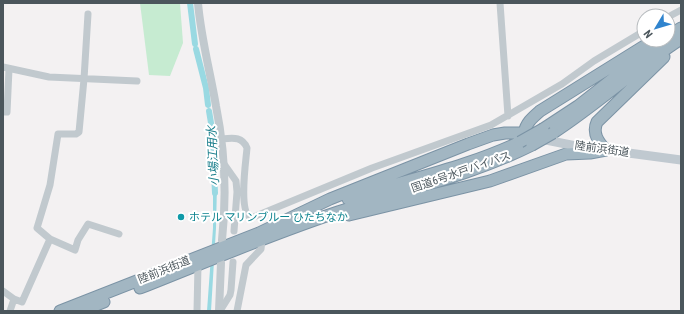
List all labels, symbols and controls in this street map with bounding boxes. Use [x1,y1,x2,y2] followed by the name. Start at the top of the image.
[636,8,676,48] north arrow
[641,27,656,41] text: N
[204,124,222,186] water label: 小場江用水
[574,139,630,159] street label: 陸前浜街道
[410,149,512,195] street label: 国道6号水戸バイパス
[189,211,348,224] place label: ホテル マリンブルー ひたちなか
[176,212,186,222] marker: ホテル マリンブルー ひたちなか
[136,254,192,286] street label: 陸前浜街道

